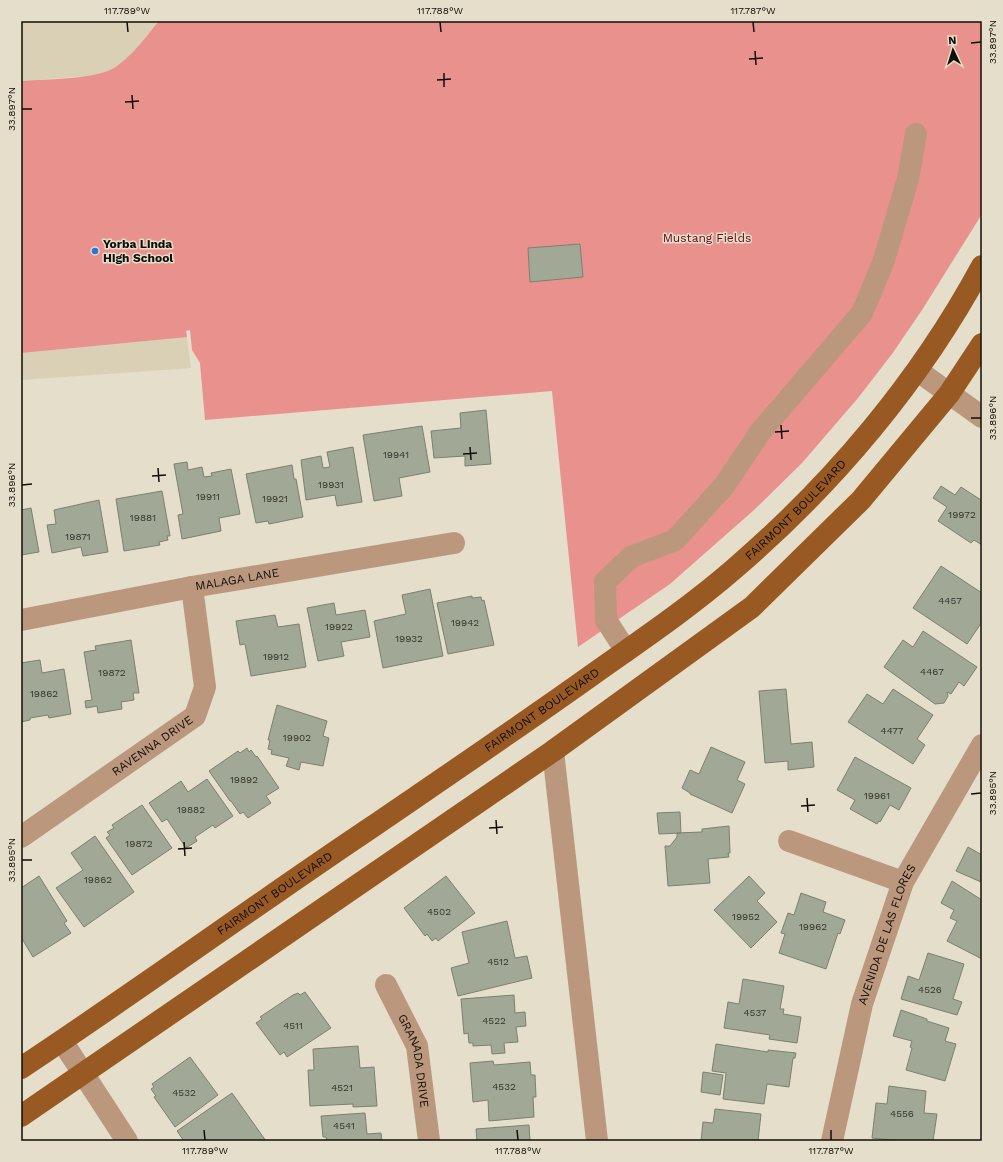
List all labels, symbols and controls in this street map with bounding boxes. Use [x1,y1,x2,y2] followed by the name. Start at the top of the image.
[104,5,150,16] text: 117.789°W
[417,5,463,16] text: 117.788°W
[730,5,776,16] text: 117.787°W
[987,20,998,64] text: 33.897°N
[933,30,973,70] north arrow
[948,34,957,47] text: N
[6,87,17,131] text: 33.897°N
[663,231,751,245] park label: Mustang Fields
[103,237,173,265] place label: Yorba Linda High School
[90,246,100,256] marker: Yorba Linda High School
[987,396,998,440] text: 33.896°N
[383,449,409,460] house number: 19941
[742,457,849,563] street label: FAIRMONT BOULEVARD
[6,463,17,507] text: 33.896°N
[318,479,344,490] house number: 19931
[196,491,220,502] house number: 19911
[262,493,288,504] house number: 19921
[948,509,976,520] house number: 19972
[130,512,156,523] house number: 19881
[65,531,91,542] house number: 19871
[194,565,281,593] street label: MALAGA LANE
[938,595,962,606] house number: 4457
[451,617,479,628] house number: 19942
[325,621,353,632] house number: 19922
[395,633,423,644] house number: 19932
[263,651,289,662] house number: 19912
[482,665,602,755] street label: FAIRMONT BOULEVARD
[920,666,944,677] house number: 4467
[98,667,126,678] house number: 19872
[30,688,58,699] house number: 19862
[109,712,196,779] street label: RAVENNA DRIVE
[881,725,904,736] house number: 4477
[283,732,311,743] house number: 19902
[987,771,998,815] text: 33.895°N
[230,774,258,785] house number: 19892
[864,790,890,801] house number: 19961
[177,804,205,815] house number: 19882
[6,838,17,882] text: 33.895°N
[125,838,153,849] house number: 19872
[215,849,335,938] street label: FAIRMONT BOULEVARD
[855,862,919,1007] street label: AVENIDA DE LAS FLORES
[84,874,112,885] house number: 19862
[427,906,451,917] house number: 4502
[732,911,760,922] house number: 19952
[799,921,827,932] house number: 19962
[487,956,509,967] house number: 4512
[918,984,942,995] house number: 4526
[744,1007,767,1018] house number: 4537
[395,1012,432,1109] street label: GRANADA DRIVE
[482,1015,506,1026] house number: 4522
[283,1020,303,1031] house number: 4511
[492,1081,516,1092] house number: 4532
[331,1082,353,1093] house number: 4521
[172,1087,196,1098] house number: 4532
[890,1108,914,1119] house number: 4556
[333,1120,355,1131] house number: 4541
[182,1145,228,1156] text: 117.789°W
[495,1145,541,1156] text: 117.788°W
[808,1145,854,1156] text: 117.787°W

